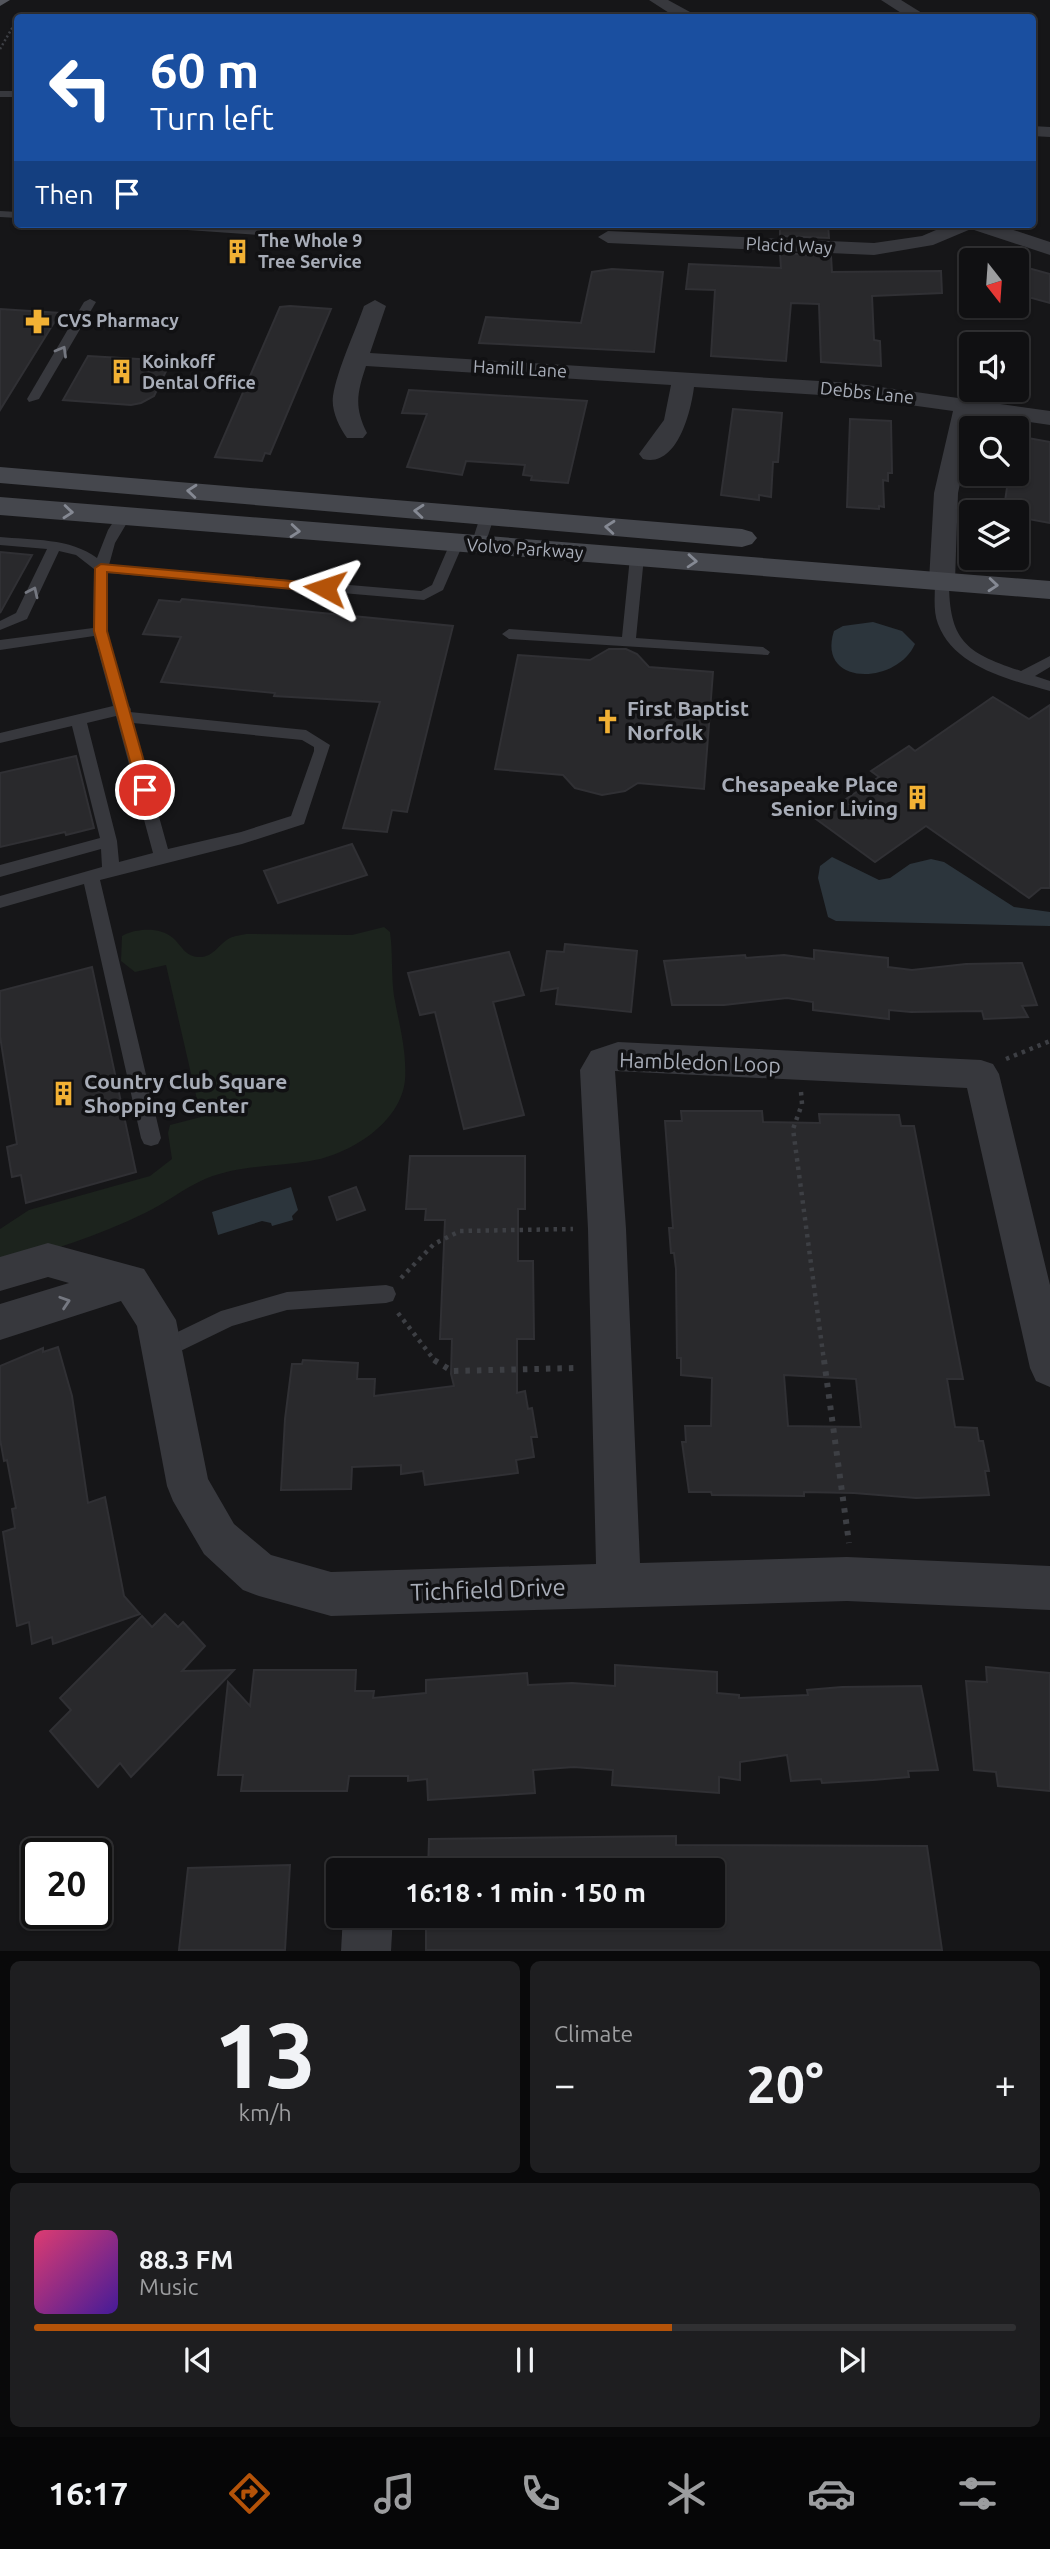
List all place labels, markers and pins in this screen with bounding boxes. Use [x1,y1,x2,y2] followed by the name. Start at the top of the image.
[258,230,363,271] place label: The Whole 9 Tree Service
[224,237,252,265] building icon: The Whole 9 Tree Service
[23,307,51,335] pharmacy icon: CVS Pharmacy
[57,310,179,330] place label: CVS Pharmacy
[142,351,256,392] place label: Koinkoff Dental Office
[108,358,136,386] building icon: Koinkoff Dental Office
[627,696,749,744] place label: First Baptist Norfolk
[593,707,621,735] church icon: First Baptist Norfolk
[115,760,175,820] pin
[721,772,898,820] place label: Chesapeake Place Senior Living
[904,783,932,811] building icon: Chesapeake Place Senior Living
[84,1069,287,1117] place label: Country Club Square Shopping Center
[50,1080,78,1108] building icon: Country Club Square Shopping Center

